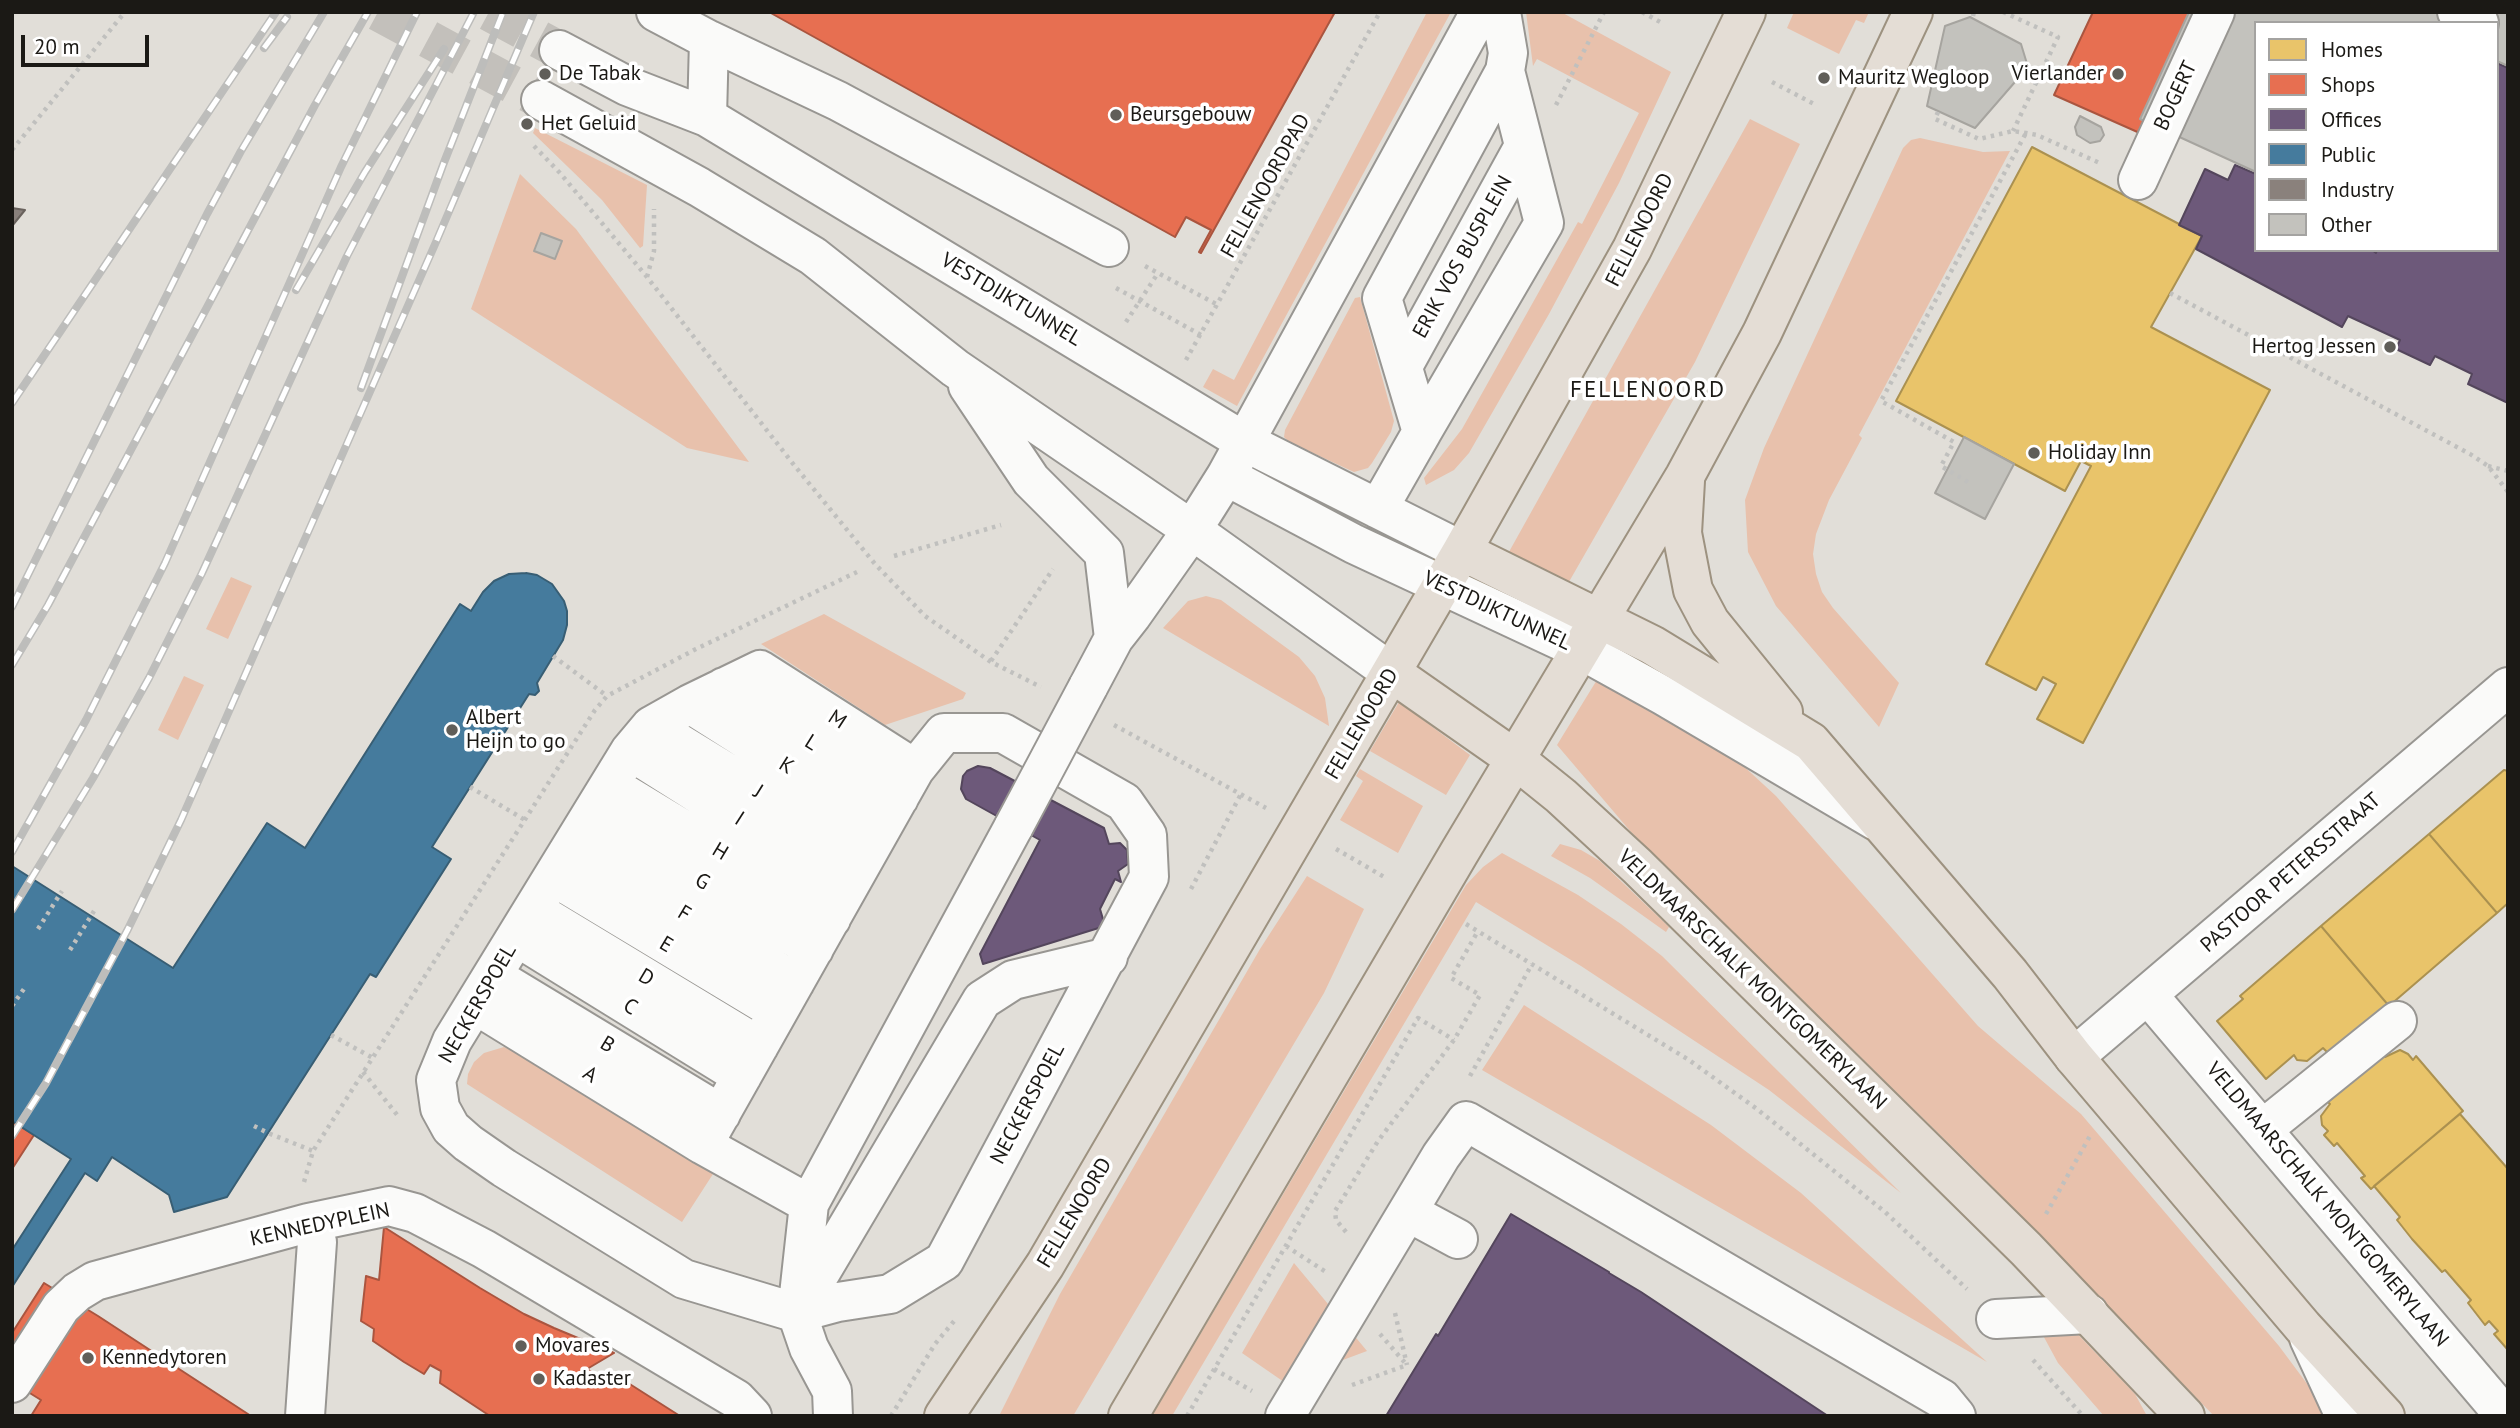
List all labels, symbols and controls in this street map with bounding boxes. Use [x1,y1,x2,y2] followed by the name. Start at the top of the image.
[24,21,152,65] scale bar
[2254,21,2499,252] legend
[34,33,80,60] text: 20 m
[2321,36,2383,63] text: Homes
[2149,57,2203,135] street label: BOGERT
[559,61,641,87] place label: De Tabak
[2011,61,2104,87] place label: Vierlander
[1838,65,1989,91] place label: Mauritz Wegloop
[537,66,553,82] marker: De Tabak
[2110,66,2126,82] marker: Vierlander
[1816,70,1832,86] marker: Mauritz Wegloop
[2321,71,2375,98] text: Shops
[1130,102,1252,128] place label: Beursgebouw
[2321,106,2382,133] text: Offices
[1108,107,1124,123] marker: Beursgebouw
[1216,110,1316,262] street label: FELLENOORDPAD
[541,111,636,137] place label: Het Geluid
[519,116,535,132] marker: Het Geluid
[2321,141,2376,168] text: Public
[1601,169,1679,291] street label: FELLENOORD
[1408,171,1518,343] street label: ERIK VOS BUSPLEIN
[2321,176,2394,203] text: Industry
[2321,211,2372,238] text: Other
[936,248,1086,352] street label: VESTDIJKTUNNEL
[2252,334,2376,360] place label: Hertog Jessen
[2382,339,2398,355] marker: Hertog Jessen
[1571,376,1725,404] district label: FELLENOORD
[2048,440,2151,466] place label: Holiday Inn
[2026,445,2042,461] marker: Holiday Inn
[1419,566,1575,656] street label: VESTDIJKTUNNEL
[1320,664,1404,784] street label: FELLENOORD
[466,705,565,755] place label: Albert Heijn to go
[823,705,851,735] street label: M
[444,722,460,738] marker: Albert Heijn to go
[800,729,822,757] street label: L
[774,752,798,780] street label: K
[749,780,767,804] street label: J
[2196,788,2386,958] street label: PASTOOR PETERSSTRAAT
[730,807,748,831] street label: I
[707,838,733,866] street label: H
[1612,845,1892,1115] street label: VELDMAARSCHALK MONTGOMERYLAAN
[690,868,714,896] street label: G
[673,900,695,928] street label: F
[655,931,677,959] street label: E
[434,940,522,1068] street label: NECKERSPOEL
[634,964,658,992] street label: D
[618,993,642,1021] street label: C
[595,1031,619,1059] street label: B
[986,1039,1070,1169] street label: NECKERSPOEL
[2200,1058,2454,1352] street label: VELDMAARSCHALK MONTGOMERYLAAN
[578,1061,602,1089] street label: A
[1032,1153,1118,1273] street label: FELLENOORD
[248,1198,392,1252] street label: KENNEDYPLEIN
[535,1333,610,1359] place label: Movares
[513,1338,529,1354] marker: Movares
[102,1345,227,1371] place label: Kennedytoren
[80,1350,96,1366] marker: Kennedytoren
[553,1366,631,1392] place label: Kadaster
[531,1371,547,1387] marker: Kadaster

